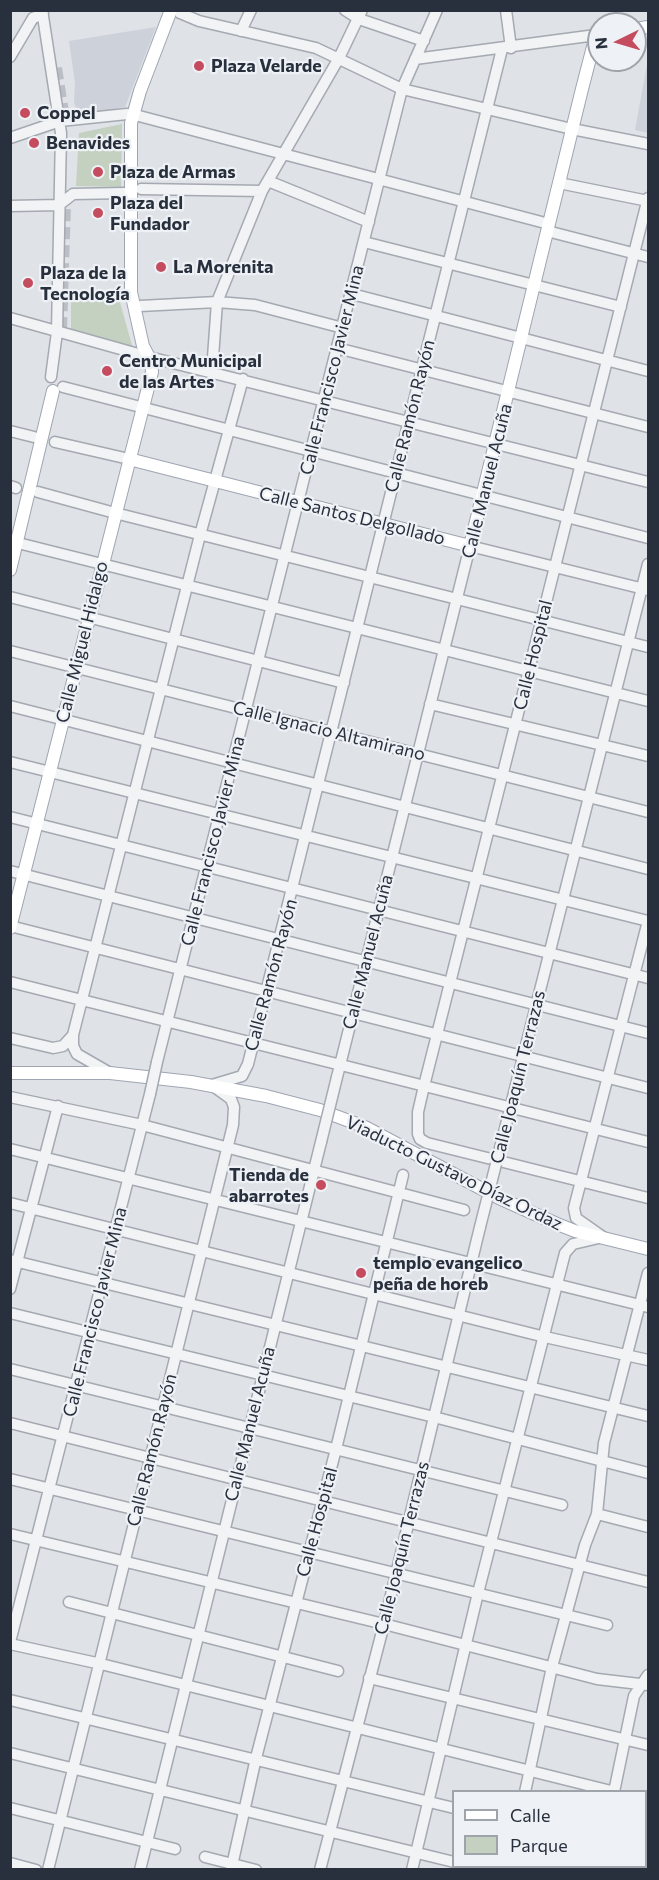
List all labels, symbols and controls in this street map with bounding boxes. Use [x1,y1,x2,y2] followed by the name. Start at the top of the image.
[587,12,647,72] north arrow
[591,37,611,50] text: N
[211,55,322,77] place label: Plaza Velarde
[192,59,206,73] marker: Plaza Velarde
[37,102,96,124] place label: Coppel
[18,106,32,120] marker: Coppel
[46,132,130,154] place label: Benavides
[27,136,41,150] marker: Benavides
[110,161,236,183] place label: Plaza de Armas
[91,165,105,179] marker: Plaza de Armas
[110,192,190,234] place label: Plaza del Fundador
[91,206,105,220] marker: Plaza del Fundador
[173,256,274,278] place label: La Morenita
[154,260,168,274] marker: La Morenita
[40,262,130,304] place label: Plaza de la Tecnología
[295,263,369,477] street label: Calle Francisco Javier Mina
[21,276,35,290] marker: Plaza de la Tecnología
[381,337,439,495] street label: Calle Ramón Rayón
[119,350,262,392] place label: Centro Municipal de las Artes
[100,364,114,378] marker: Centro Municipal de las Artes
[457,401,517,561] street label: Calle Manuel Acuña
[257,482,447,550] street label: Calle Santos Delgollado
[51,559,113,725] street label: Calle Miguel Hidalgo
[509,598,557,712] street label: Calle Hospital
[230,697,428,765] street label: Calle Ignacio Altamirano
[176,734,250,948] street label: Calle Francisco Javier Mina
[338,872,398,1032] street label: Calle Manuel Acuña
[240,896,302,1054] street label: Calle Ramón Rayón
[486,988,550,1166] street label: Calle Joaquín Terrazas
[342,1111,566,1235] street label: Viaducto Gustavo Díaz Ordaz
[229,1164,309,1206] place label: Tienda de abarrotes
[314,1178,328,1192] marker: Tienda de abarrotes
[58,1205,132,1419] street label: Calle Francisco Javier Mina
[373,1252,523,1294] place label: templo evangelico peña de horeb
[354,1266,368,1280] marker: templo evangelico peña de horeb
[220,1344,280,1504] street label: Calle Manuel Acuña
[123,1371,181,1529] street label: Calle Ramón Rayón
[370,1459,434,1637] street label: Calle Joaquín Terrazas
[292,1465,342,1579] street label: Calle Hospital
[452,1790,647,1868] legend
[510,1804,550,1826] text: Calle
[510,1834,568,1856] text: Parque

